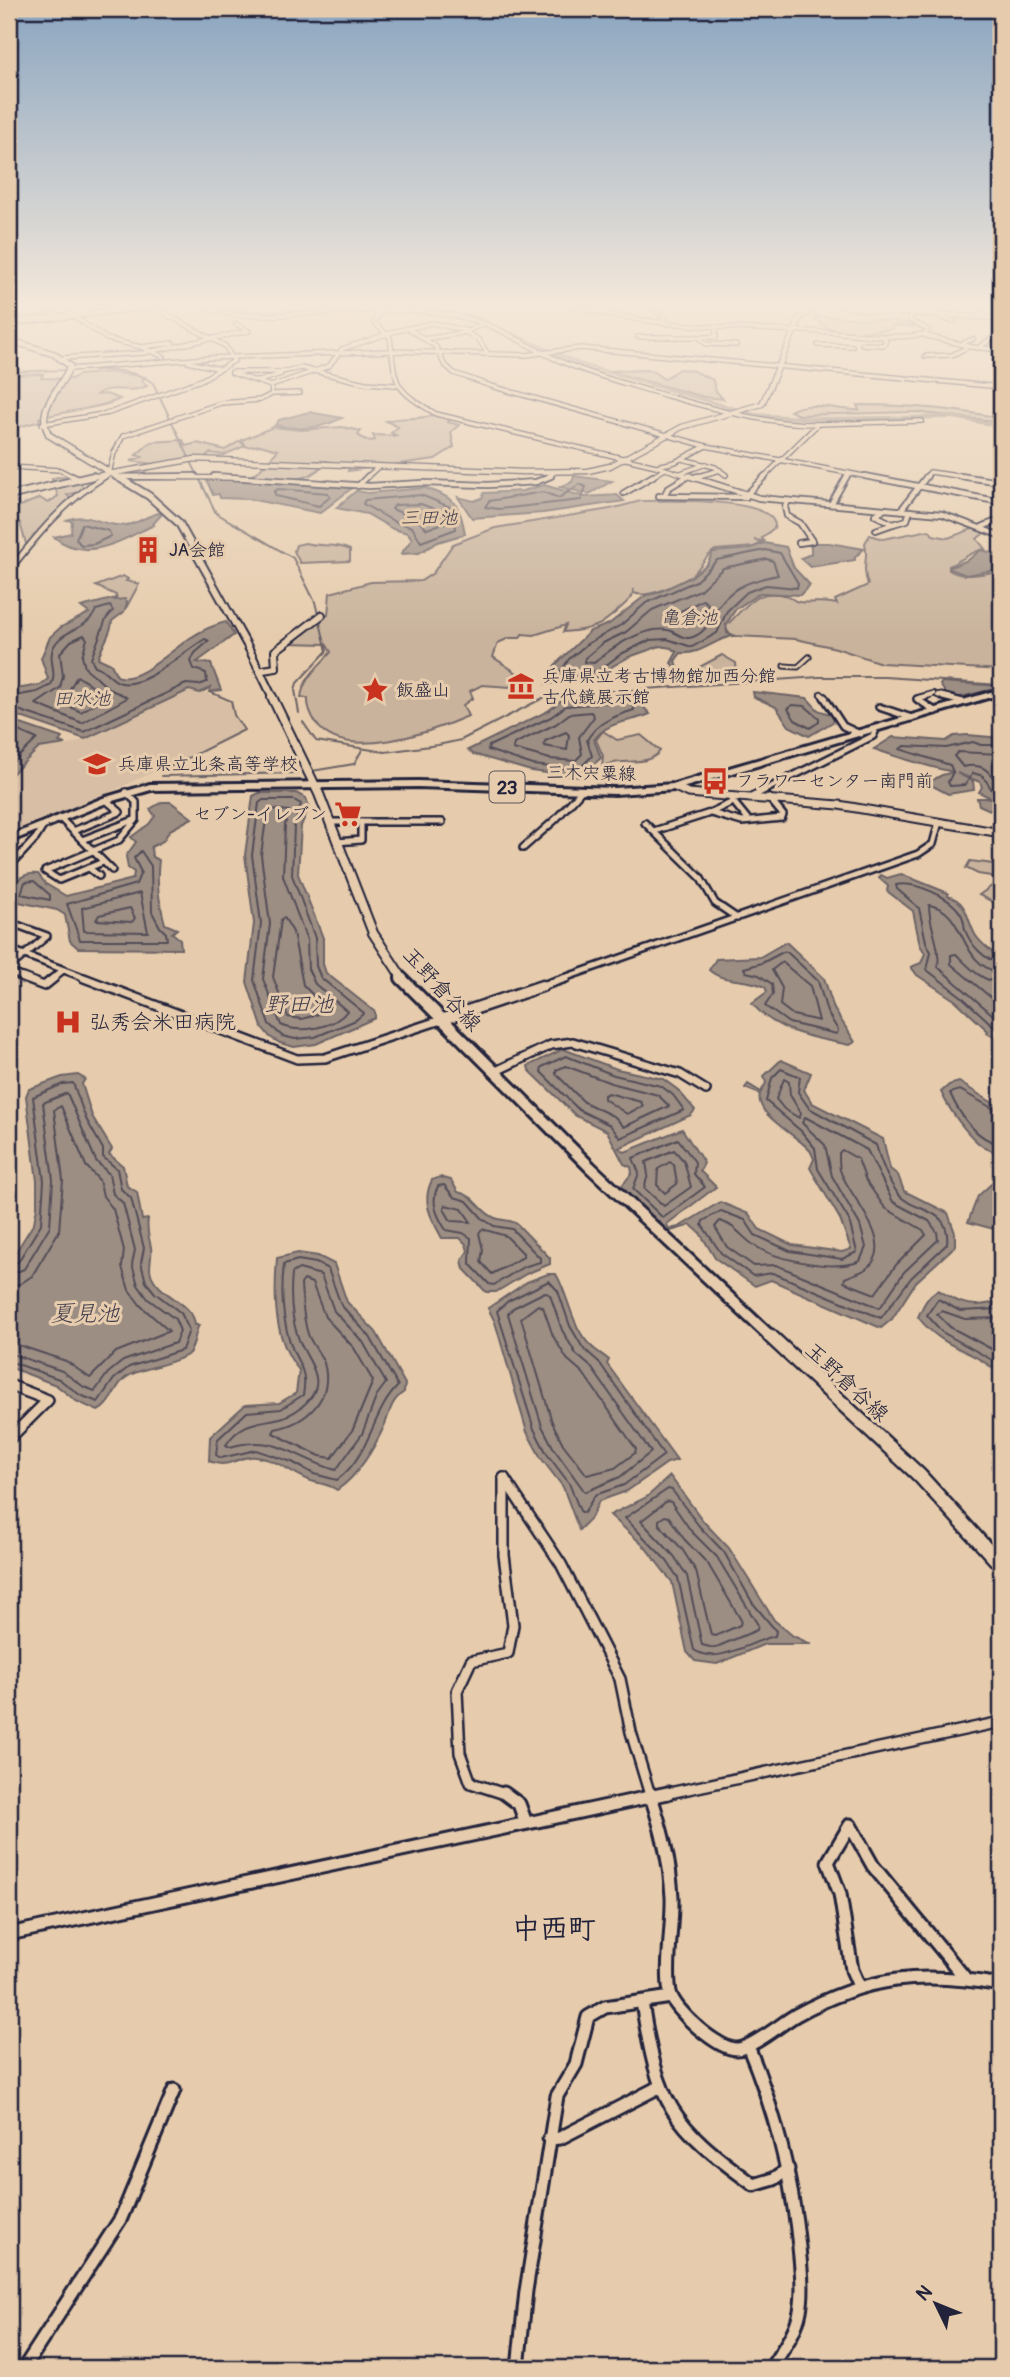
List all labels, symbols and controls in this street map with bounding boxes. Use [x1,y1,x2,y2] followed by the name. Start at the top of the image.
[400,506,458,530] water label: 三田池
[133,535,163,565] building icon: JA会館
[169,539,225,562] place label: JA会館
[660,606,718,630] water label: 亀倉池
[542,665,776,709] place label: 兵庫県立考古博物館加西分館 古代鏡展示館
[506,671,536,701] museum icon: 兵庫県立考古博物館加西分館 古代鏡展示館
[360,675,390,705] place icon: 飯盛山
[396,679,450,702] place label: 飯盛山
[53,687,111,711] water label: 田水池
[82,749,112,779] school or university icon: 兵庫県立北条高等学校
[118,753,298,776] place label: 兵庫県立北条高等学校
[546,761,636,786] street label: 三木宍粟線
[700,766,730,796] bus stop icon: フラワーセンター南門前
[736,770,933,793] place label: フラワーセンター南門前
[490,772,524,802] road number: 23
[333,799,363,829] supermarket icon: セブン-イレブン
[193,803,327,826] place label: セブン-イレブン
[396,941,487,1037] street label: 玉野倉谷線
[265,990,335,1019] water label: 野田池
[53,1007,83,1037] hospital icon: 弘秀会米田病院
[89,1009,236,1036] place label: 弘秀会米田病院
[51,1299,121,1328] water label: 夏見池
[799,1337,894,1428] street label: 玉野倉谷線
[512,1912,596,1947] district label: 中西町
[902,2268,972,2338] north arrow
[911,2280,938,2306] text: N

